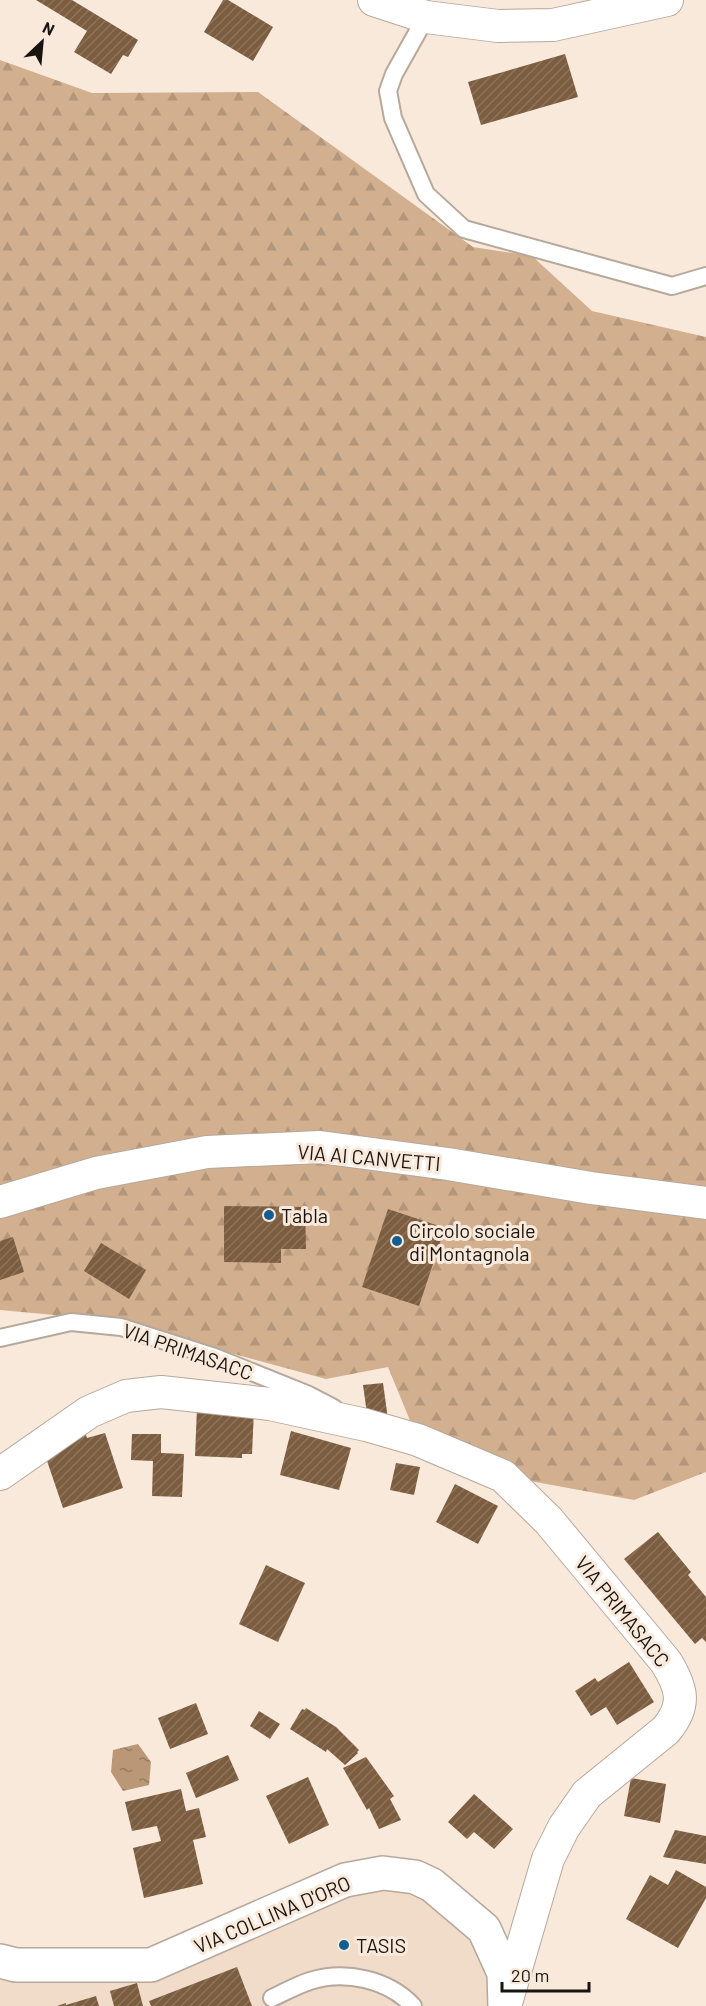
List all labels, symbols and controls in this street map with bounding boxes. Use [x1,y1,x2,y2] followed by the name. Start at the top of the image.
[12,12,72,72] north arrow
[40,17,58,39] text: N
[296,1139,442,1175] street label: VIA AI CANVETTI
[281,1203,328,1227] place label: Tabla
[262,1208,276,1222] marker: Tabla
[409,1218,536,1265] place label: Circolo sociale di Montagnola
[390,1234,404,1248] marker: Circolo sociale di Montagnola
[120,1318,256,1384] street label: VIA PRIMASACC
[571,1551,675,1671] street label: VIA PRIMASACC
[190,1870,354,1958] street label: VIA COLLINA D'ORO
[356,1933,406,1957] place label: TASIS
[337,1938,351,1952] marker: TASIS
[502,1955,589,1993] scale bar
[511,1964,549,1986] text: 20 m

